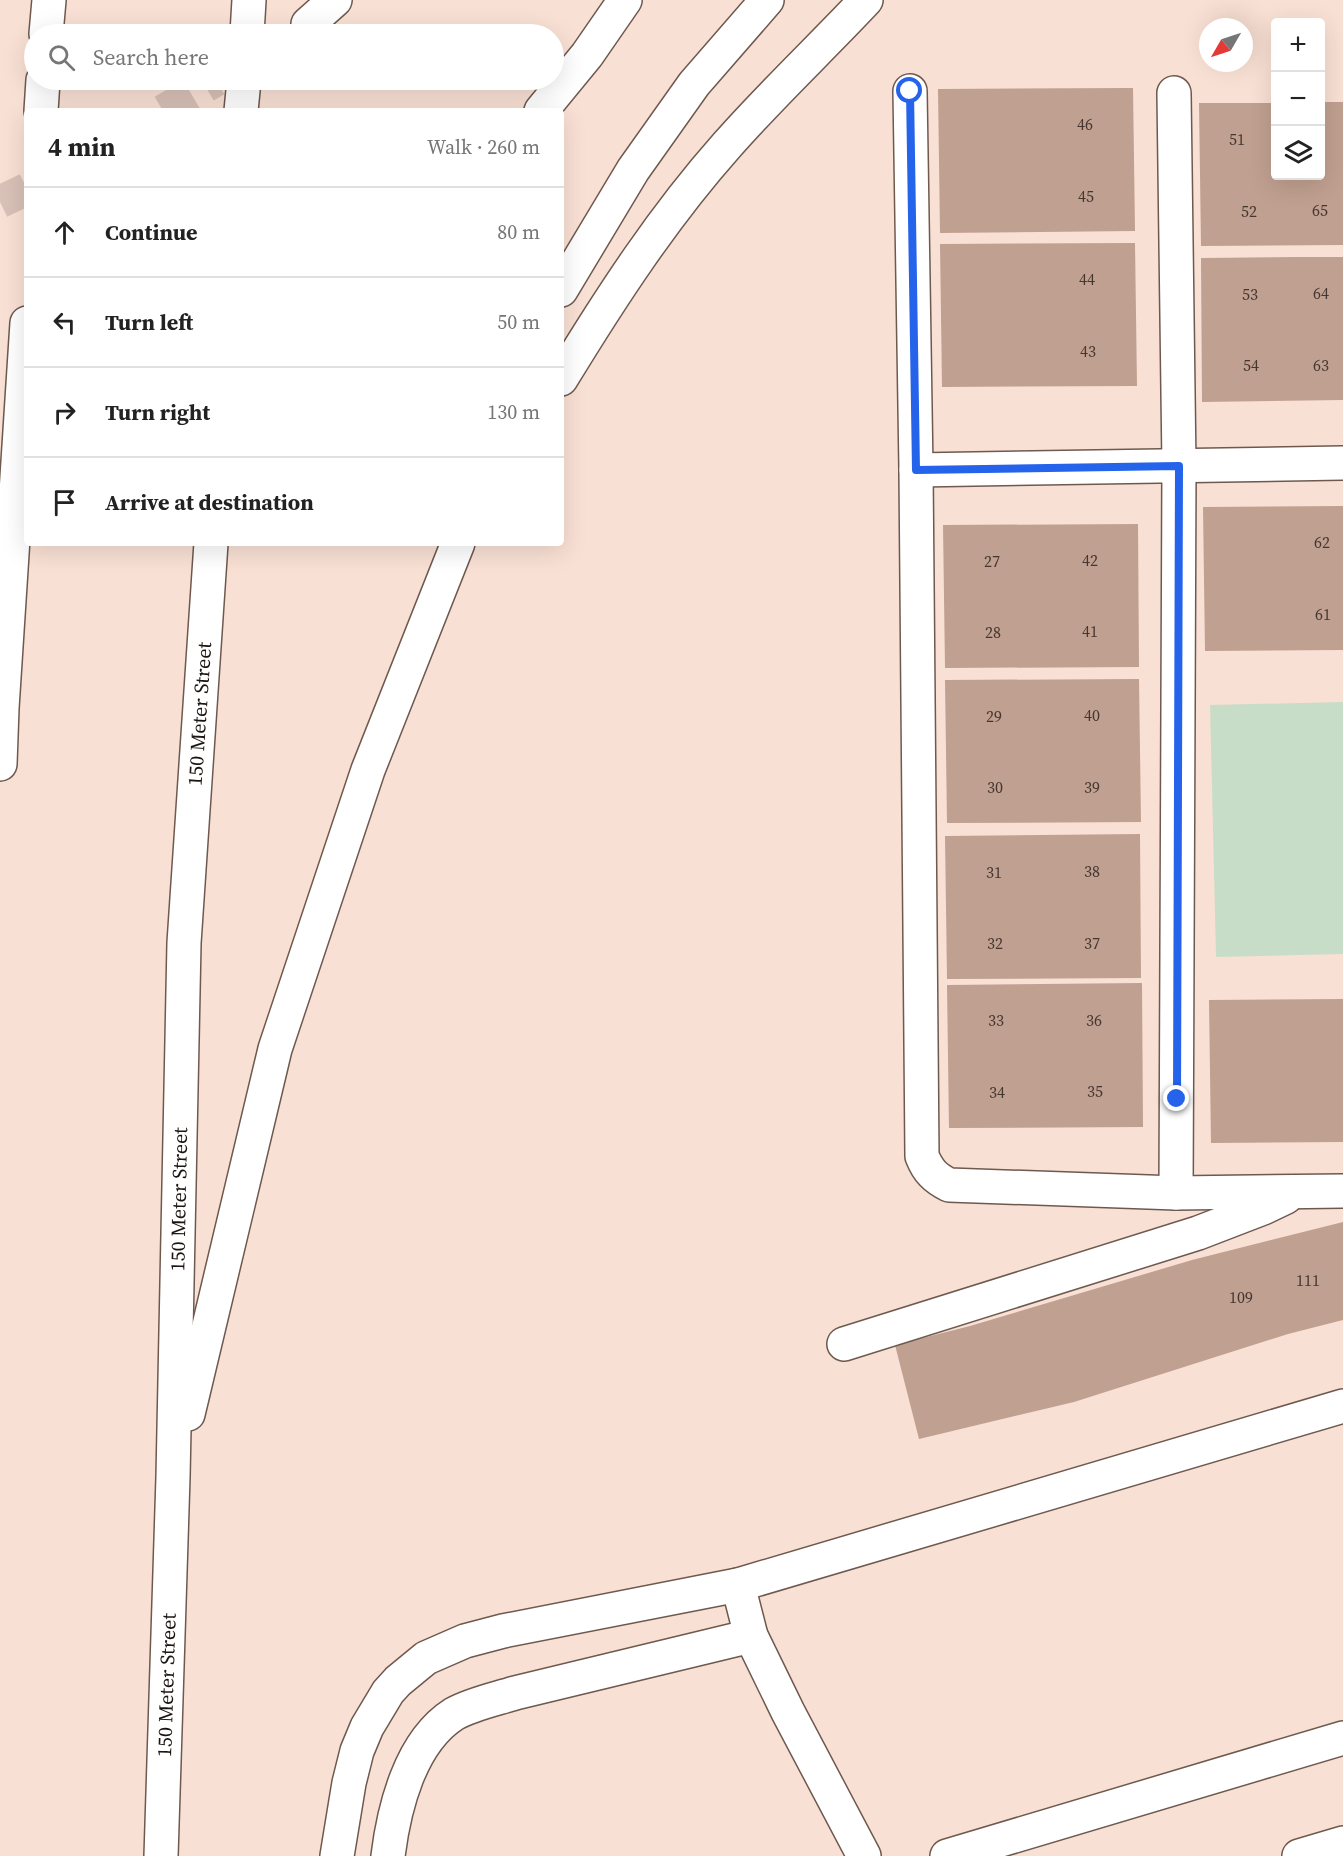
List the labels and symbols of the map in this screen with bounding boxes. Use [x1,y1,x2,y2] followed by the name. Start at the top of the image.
[1199,18,1253,72] north arrow
[896,77,922,103] route start
[1077,113,1093,135] house number: 46
[1229,128,1245,150] house number: 51
[1078,185,1094,207] house number: 45
[1312,199,1328,221] house number: 65
[1241,200,1257,222] house number: 52
[1079,268,1095,290] house number: 44
[1313,282,1329,304] house number: 64
[1242,283,1258,305] house number: 53
[1080,340,1096,362] house number: 43
[1243,354,1259,376] house number: 54
[1313,354,1329,376] house number: 63
[1314,531,1330,553] house number: 62
[1082,549,1098,571] house number: 42
[984,550,1000,572] house number: 27
[1315,603,1331,625] house number: 61
[1082,620,1098,642] house number: 41
[985,621,1001,643] house number: 28
[181,641,218,787] street label: 150 Meter Street
[1084,704,1100,726] house number: 40
[986,705,1002,727] house number: 29
[987,776,1003,798] house number: 30
[1084,776,1100,798] house number: 39
[1084,860,1100,882] house number: 38
[986,861,1002,883] house number: 31
[987,932,1003,954] house number: 32
[1084,932,1100,954] house number: 37
[988,1009,1004,1031] house number: 33
[1086,1009,1102,1031] house number: 36
[1087,1080,1103,1102] house number: 35
[989,1081,1005,1103] house number: 34
[1163,1085,1189,1111] route end
[163,1126,194,1272] street label: 150 Meter Street
[1296,1269,1320,1291] house number: 111
[1229,1286,1253,1308] house number: 109
[150,1612,183,1758] street label: 150 Meter Street

